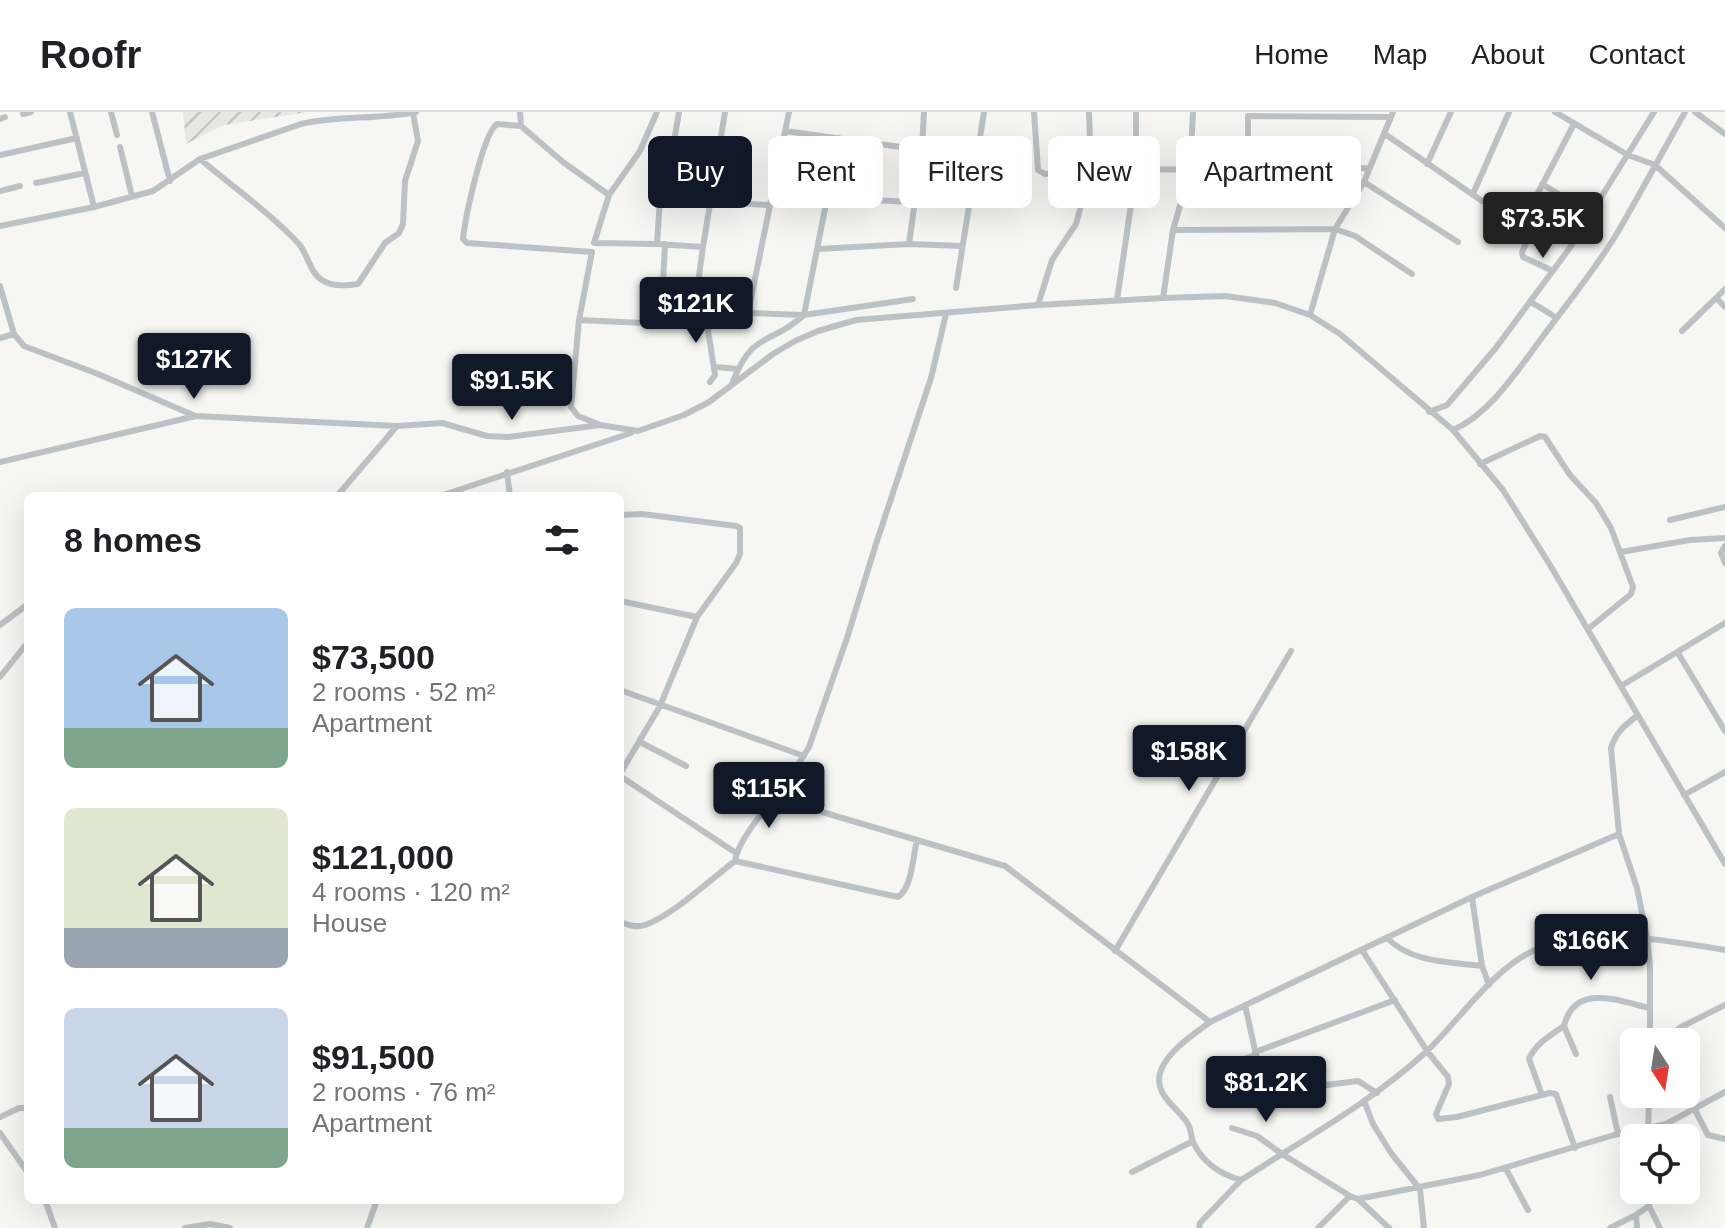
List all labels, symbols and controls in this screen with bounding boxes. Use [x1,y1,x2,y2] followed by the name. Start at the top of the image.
[40,34,141,76] text: Roofr
[1254,39,1329,70] text: Home
[1373,39,1427,70] text: Map
[1471,39,1545,70] text: About
[1589,39,1685,70] text: Contact
[648,136,752,208] chip: Buy
[768,136,883,208] chip: Rent
[899,136,1032,208] chip: Filters
[1048,136,1160,208] chip: New
[1176,136,1361,208] chip: Apartment
[1478,192,1608,260] pin: $73.5K
[1501,203,1585,233] text: $73.5K
[640,277,752,345] pin: $121K
[658,288,734,318] text: $121K
[138,333,250,401] pin: $127K
[156,344,232,374] text: $127K
[447,354,577,422] pin: $91.5K
[470,365,554,395] text: $91.5K
[540,518,584,562] icon: filters
[64,521,202,559] text: 8 homes
[312,638,435,676] text: $73,500
[128,640,224,736] icon: home
[312,677,496,707] text: 2 rooms · 52 m²
[312,708,432,738] text: Apartment
[1133,725,1245,793] pin: $158K
[1151,736,1227,766] text: $158K
[713,762,825,830] pin: $115K
[731,773,807,803] text: $115K
[312,838,454,876] text: $121,000
[128,840,224,936] icon: home
[312,877,510,907] text: 4 rooms · 120 m²
[312,908,387,938] text: House
[1535,914,1647,982] pin: $166K
[1553,925,1629,955] text: $166K
[1620,1028,1700,1108] north arrow
[1620,1028,1700,1204] map controls
[312,1038,435,1076] text: $91,500
[128,1040,224,1136] icon: home
[1201,1056,1331,1124] pin: $81.2K
[1224,1067,1308,1097] text: $81.2K
[312,1077,496,1107] text: 2 rooms · 76 m²
[312,1108,432,1138] text: Apartment
[1620,1124,1700,1204] button: locate

